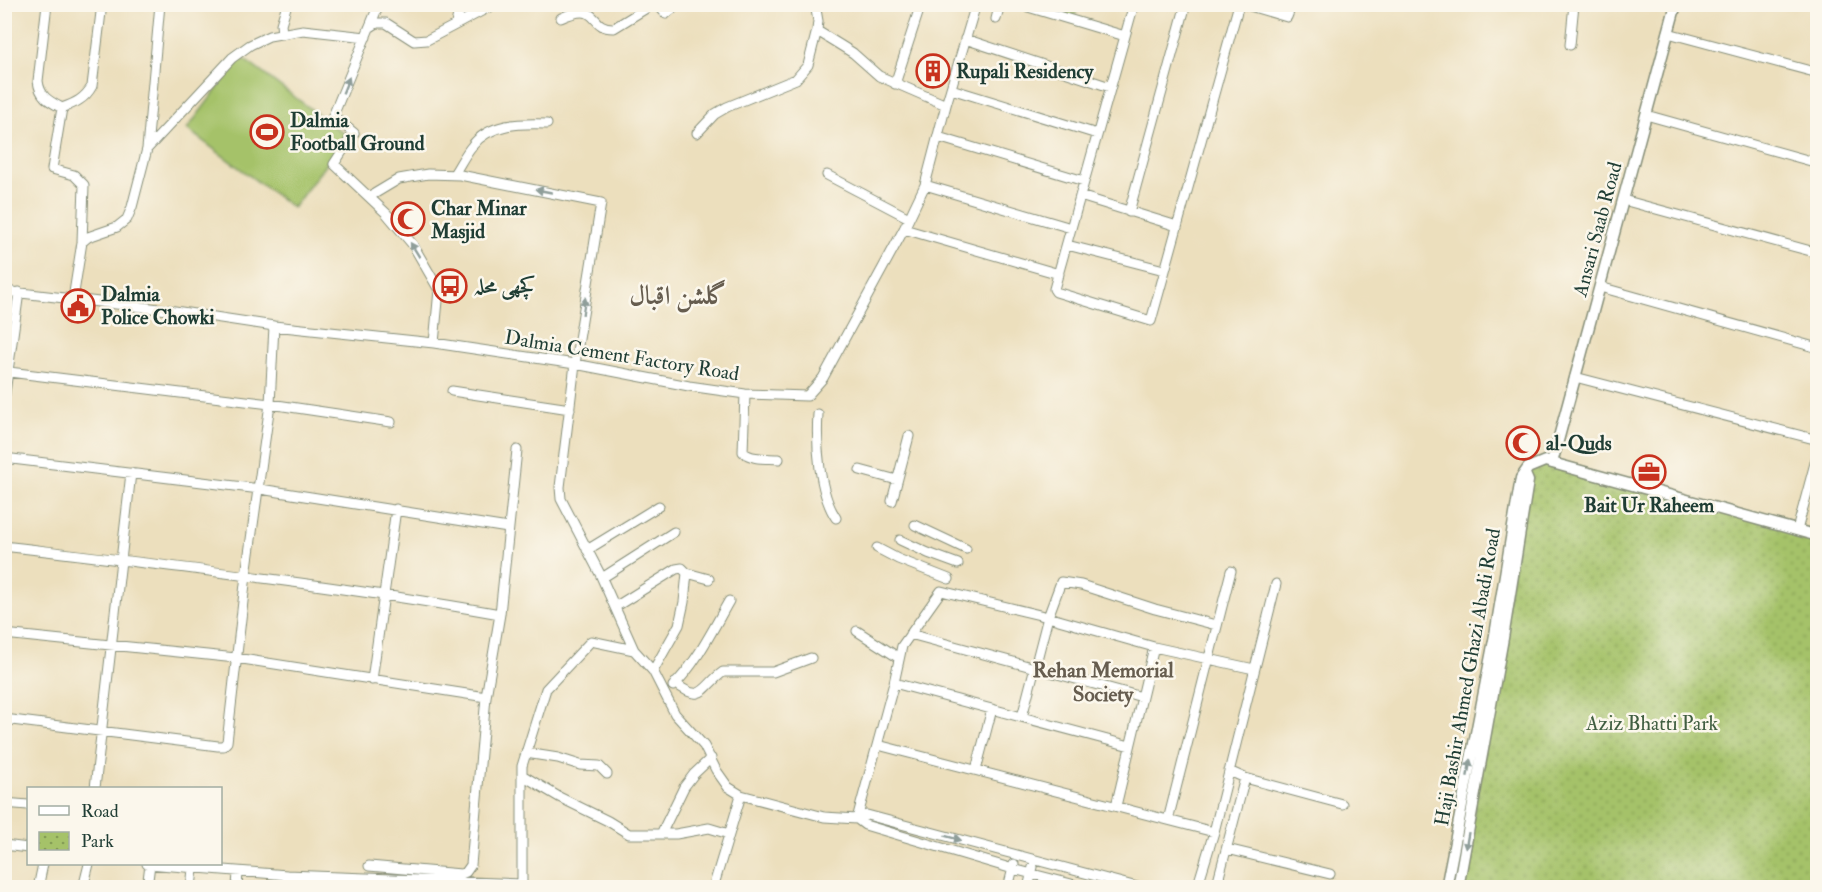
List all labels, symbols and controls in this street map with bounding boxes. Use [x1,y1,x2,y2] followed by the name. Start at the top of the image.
[915,53,951,89] building icon: Rupali Residency
[956,59,1095,85] place label: Rupali Residency
[342,76,351,94] one-way arrow
[290,108,425,156] place label: Dalmia Football Ground
[249,114,285,150] sports icon: Dalmia Football Ground
[1567,159,1628,300] street label: Ansari Saab Road
[534,186,553,196] one-way arrow
[430,196,527,244] place label: Char Minar Masjid
[390,201,426,237] mosque icon: Char Minar Masjid
[410,241,421,258] one-way arrow
[432,268,468,304] bus stop icon: کچھی محلہ
[473,274,536,300] place label: کچھی محلہ
[629,279,727,313] district label: گلشن اقبال
[101,282,215,330] place label: Dalmia Police Chowki
[60,288,96,324] public building icon: Dalmia Police Chowki
[580,297,589,316] one-way arrow
[503,325,741,386] street label: Dalmia Cement Factory Road
[1505,425,1541,461] mosque icon: al-Quds
[1546,431,1612,456] place label: al-Quds
[1631,454,1667,490] office icon: Bait Ur Raheem
[1584,493,1715,518] place label: Bait Ur Raheem
[1429,526,1506,828] street label: Haji Bashir Ahmed Ghazi Abadi Road
[1032,657,1174,708] district label: Rehan Memorial Society
[1585,711,1719,736] park label: Aziz Bhatti Park
[1465,759,1474,778] one-way arrow
[27,787,222,865] legend
[81,800,119,823] text: Road
[81,830,114,853] text: Park
[1462,832,1471,851] one-way arrow
[944,834,962,844] one-way arrow

